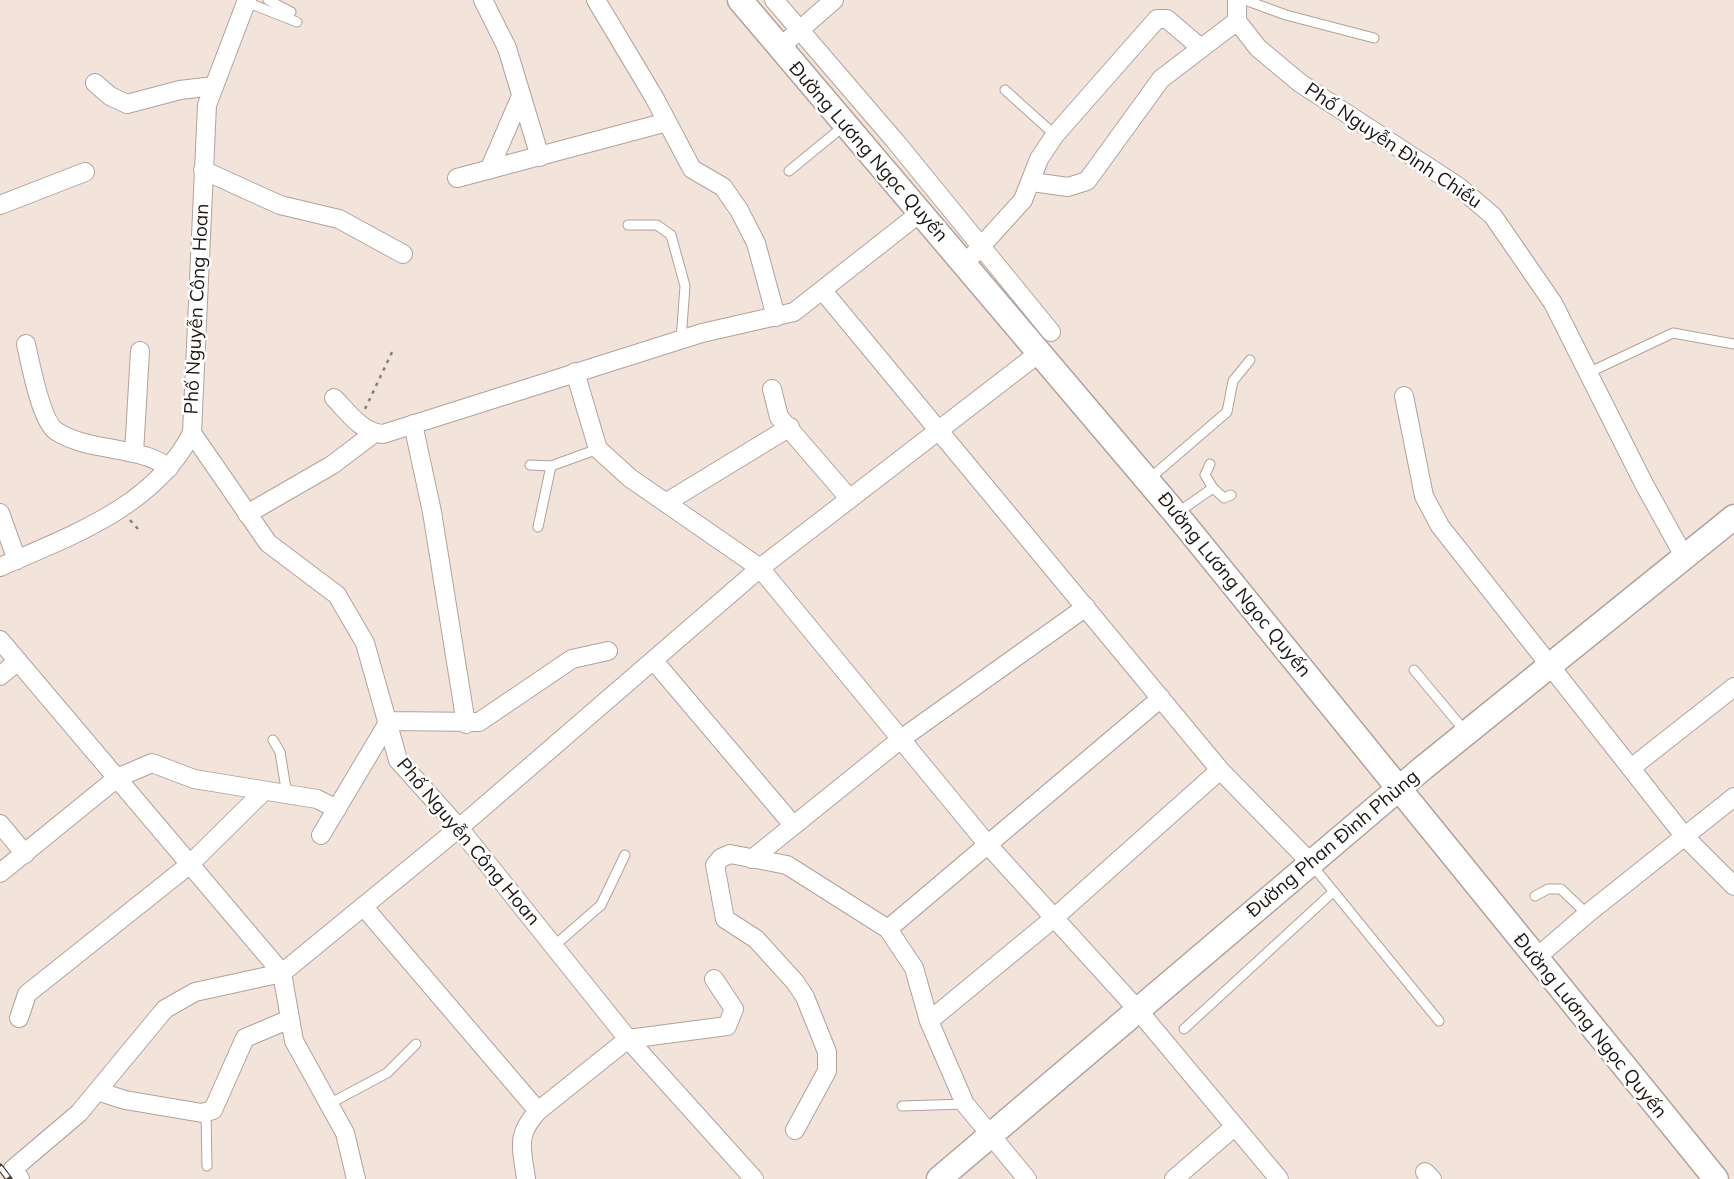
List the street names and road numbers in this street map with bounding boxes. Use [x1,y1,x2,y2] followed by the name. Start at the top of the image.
[784,57,952,247] street label: Đường Lương Ngọc Quyến
[1300,78,1486,214] street label: Phố Nguyễn Đình Chiểu
[180,203,214,415] street label: Phố Nguyễn Công Hoan
[1152,488,1316,682] street label: Đường Lương Ngọc Quyến
[391,754,545,930] street label: Phố Nguyễn Công Hoan
[1242,765,1424,923] street label: Đường Phan Đình Phùng
[1508,929,1672,1123] street label: Đường Lương Ngọc Quyến

